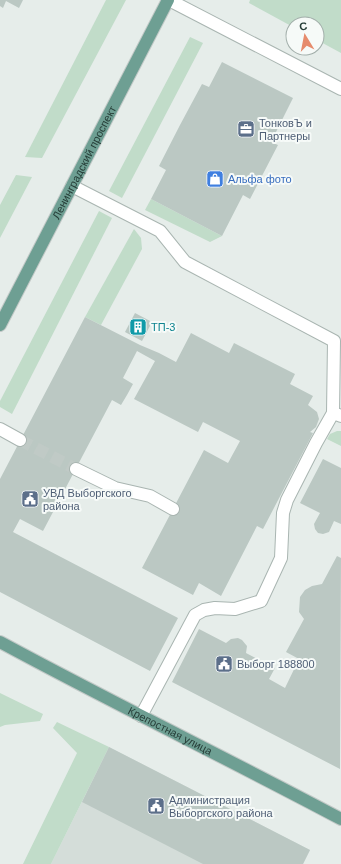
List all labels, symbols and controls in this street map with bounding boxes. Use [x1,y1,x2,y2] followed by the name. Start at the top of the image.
[285,16,325,56] north arrow
[298,20,308,33] text: С
[50,104,118,221] street label: Ленинградский проспект
[259,117,312,142] place label: ТонковЪ и Партнеры
[236,119,256,139] office icon: ТонковЪ и Партнеры
[205,169,225,189] shop icon: Альфа фото
[228,173,292,185] place label: Альфа фото
[128,317,148,337] building icon: ТП-3
[151,321,175,333] place label: ТП-3
[43,487,132,512] place label: УВД Выборгского района
[20,489,40,509] public building icon: УВД Выборгского района
[214,654,234,674] public building icon: Выборг 188800
[237,658,315,670] place label: Выборг 188800
[126,704,215,758] street label: Крепостная улица
[169,794,274,819] place label: Администрация Выборгского района
[146,796,166,816] public building icon: Администрация Выборгского района

